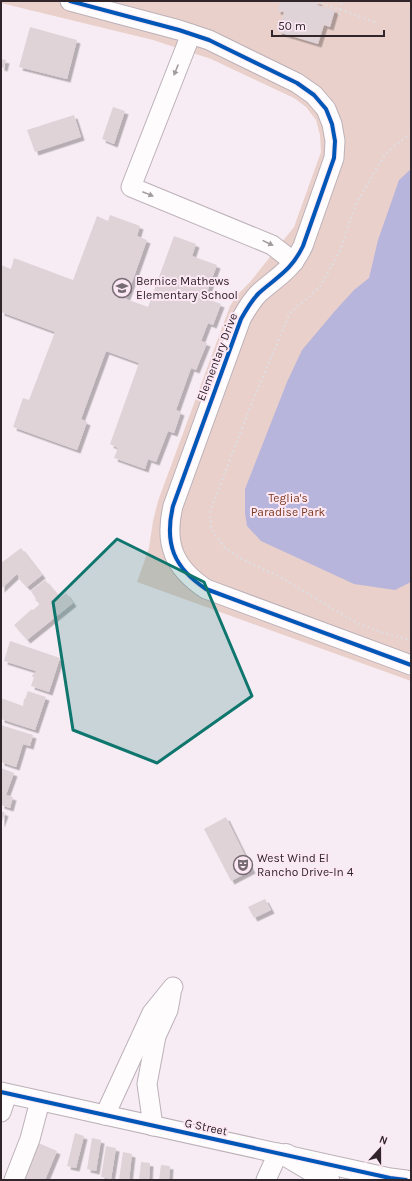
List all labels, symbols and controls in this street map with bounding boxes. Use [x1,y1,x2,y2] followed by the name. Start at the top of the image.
[272,12,384,38] scale bar
[278,19,306,33] text: 50 m
[173,65,179,77] one-way arrow
[143,191,154,197] one-way arrow
[263,240,274,246] one-way arrow
[136,274,238,302] place label: Bernice Mathews Elementary School
[111,277,133,299] school or university icon: Bernice Mathews Elementary School
[194,311,240,403] street label: Elementary Drive
[251,491,326,519] park label: Teglia's Paradise Park
[257,851,354,879] place label: West Wind El Rancho Drive-In 4
[232,854,254,876] theatre icon: West Wind El Rancho Drive-In 4
[183,1116,229,1138] street label: G Street
[360,1129,400,1169] north arrow
[377,1133,389,1148] text: N

